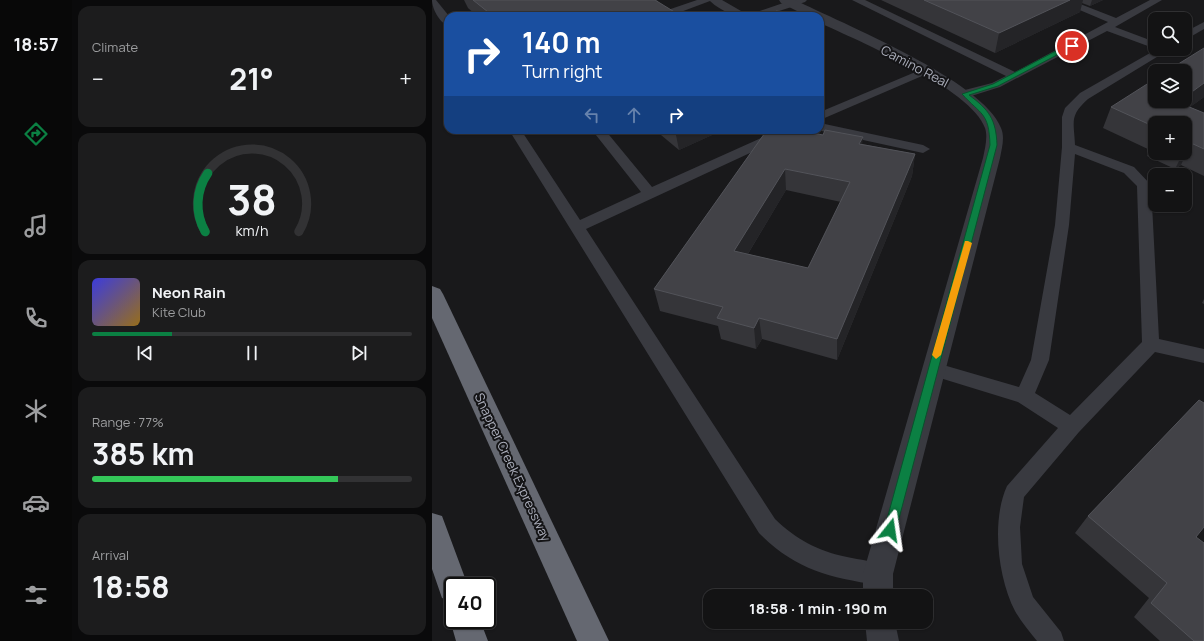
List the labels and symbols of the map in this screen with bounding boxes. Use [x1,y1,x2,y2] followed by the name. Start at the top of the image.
[1055,29,1089,63] pin
[878,41,952,91] street label: Camino Real
[471,390,555,544] street label: Snapper Creek Expressway
[869,509,911,551] position arrow
[444,577,496,629] speed limit sign: 40

